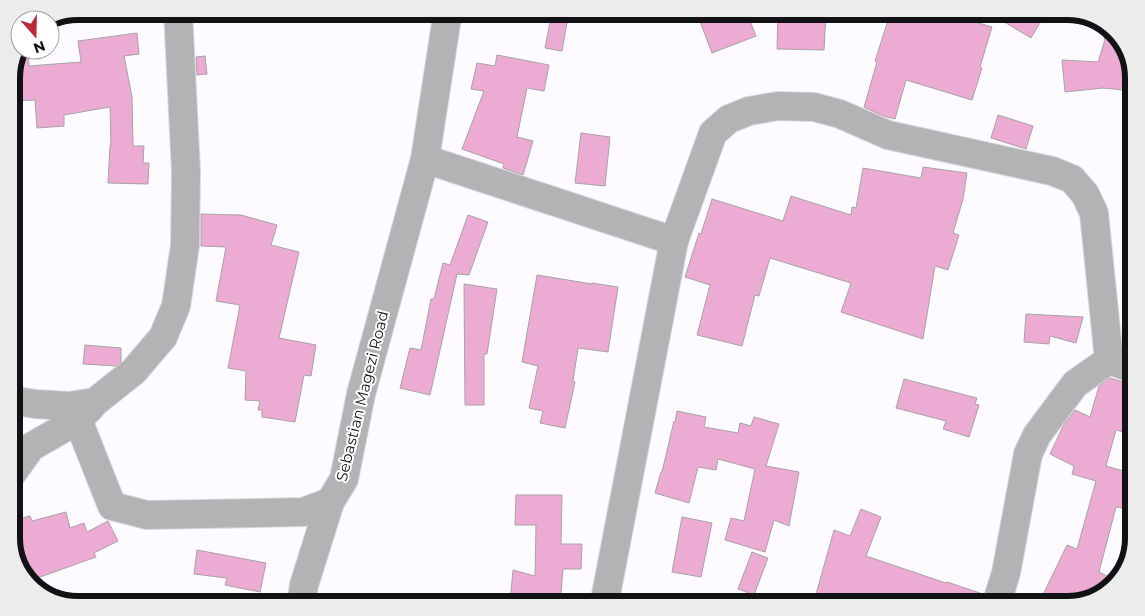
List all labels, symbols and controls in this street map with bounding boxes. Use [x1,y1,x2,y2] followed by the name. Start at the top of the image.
[10,10,60,60] north arrow
[31,37,48,58] text: N
[332,309,392,483] street label: Sebastian Magezi Road

